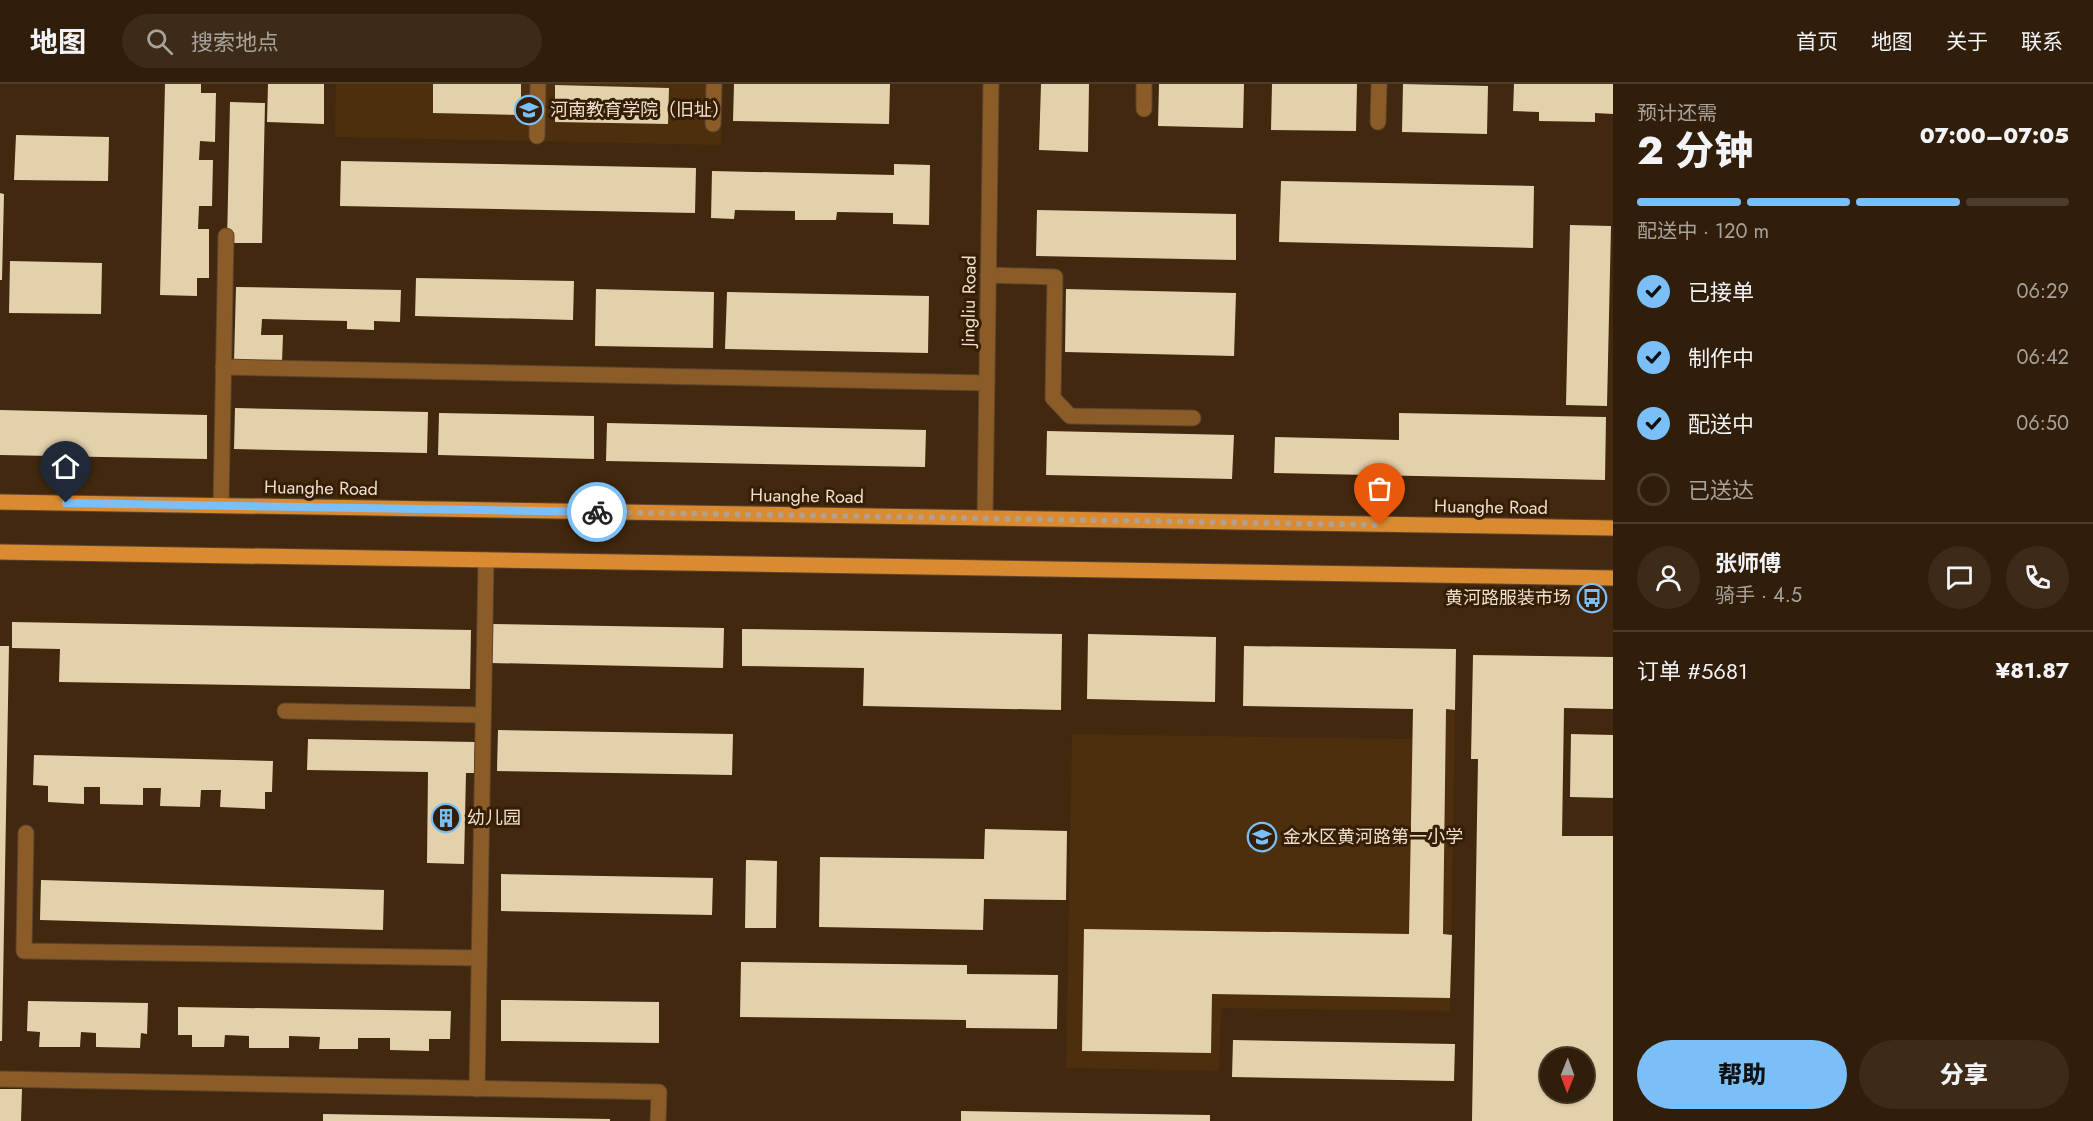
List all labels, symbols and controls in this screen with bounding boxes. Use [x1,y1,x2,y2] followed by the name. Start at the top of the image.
[122,14,542,68] search box
[30,22,86,63] text: 地图
[143,25,176,58] icon: search
[191,26,279,58] text: 搜索地点
[1796,27,1838,57] text: 首页
[1871,27,1913,57] text: 地图
[1946,27,1988,57] text: 关于
[2021,27,2063,57] text: 联系
[513,94,545,126] school or university icon: 河南教育学院（旧址）
[550,97,730,123] place label: 河南教育学院（旧址）
[1637,99,1717,128] text: 预计还需
[1920,119,2069,151] text: 07:00–07:05
[1637,122,1753,179] text: 2 分钟
[1637,217,1769,246] text: 配送中 · 120 m
[955,255,983,349] street label: Jingliu Road
[1637,275,1670,308] icon: check
[1688,276,1754,308] text: 已接单
[2017,277,2069,306] text: 06:29
[1637,341,1670,374] icon: check
[1688,342,1754,374] text: 制作中
[2016,343,2069,372] text: 06:42
[1637,407,1670,440] icon: check
[1688,408,1754,440] text: 配送中
[2016,409,2069,438] text: 06:50
[40,441,91,503] pin
[49,450,82,483] icon: home
[1354,463,1405,525] pin
[1363,472,1396,505] icon: bag
[264,474,378,502] street label: Huanghe Road
[1688,474,1754,506] text: 已送达
[567,482,627,542] courier
[750,482,864,510] street label: Huanghe Road
[1434,493,1548,521] street label: Huanghe Road
[581,496,614,529] icon: bike
[1637,546,1700,609] button: person
[1928,546,1991,609] button: chat
[2006,546,2069,609] button: phone
[1715,547,1781,579] text: 张师傅
[1715,581,1802,610] text: 骑手 · 4.5
[1576,582,1608,614] bus stop icon: 黄河路服装市场
[1445,585,1571,611] place label: 黄河路服装市场
[1995,654,2069,686] text: ¥81.87
[1637,655,1748,687] text: 订单 #5681
[430,802,462,834] building icon: 幼儿园
[467,805,521,831] place label: 幼儿园
[1246,821,1278,853] school or university icon: 金水区黄河路第一小学
[1283,824,1463,850] place label: 金水区黄河路第一小学
[1637,1040,1847,1109] button: 帮助
[1859,1040,2069,1109] button: 分享
[1540,1048,1594,1102] north arrow
[1540,1048,1594,1102] map controls

